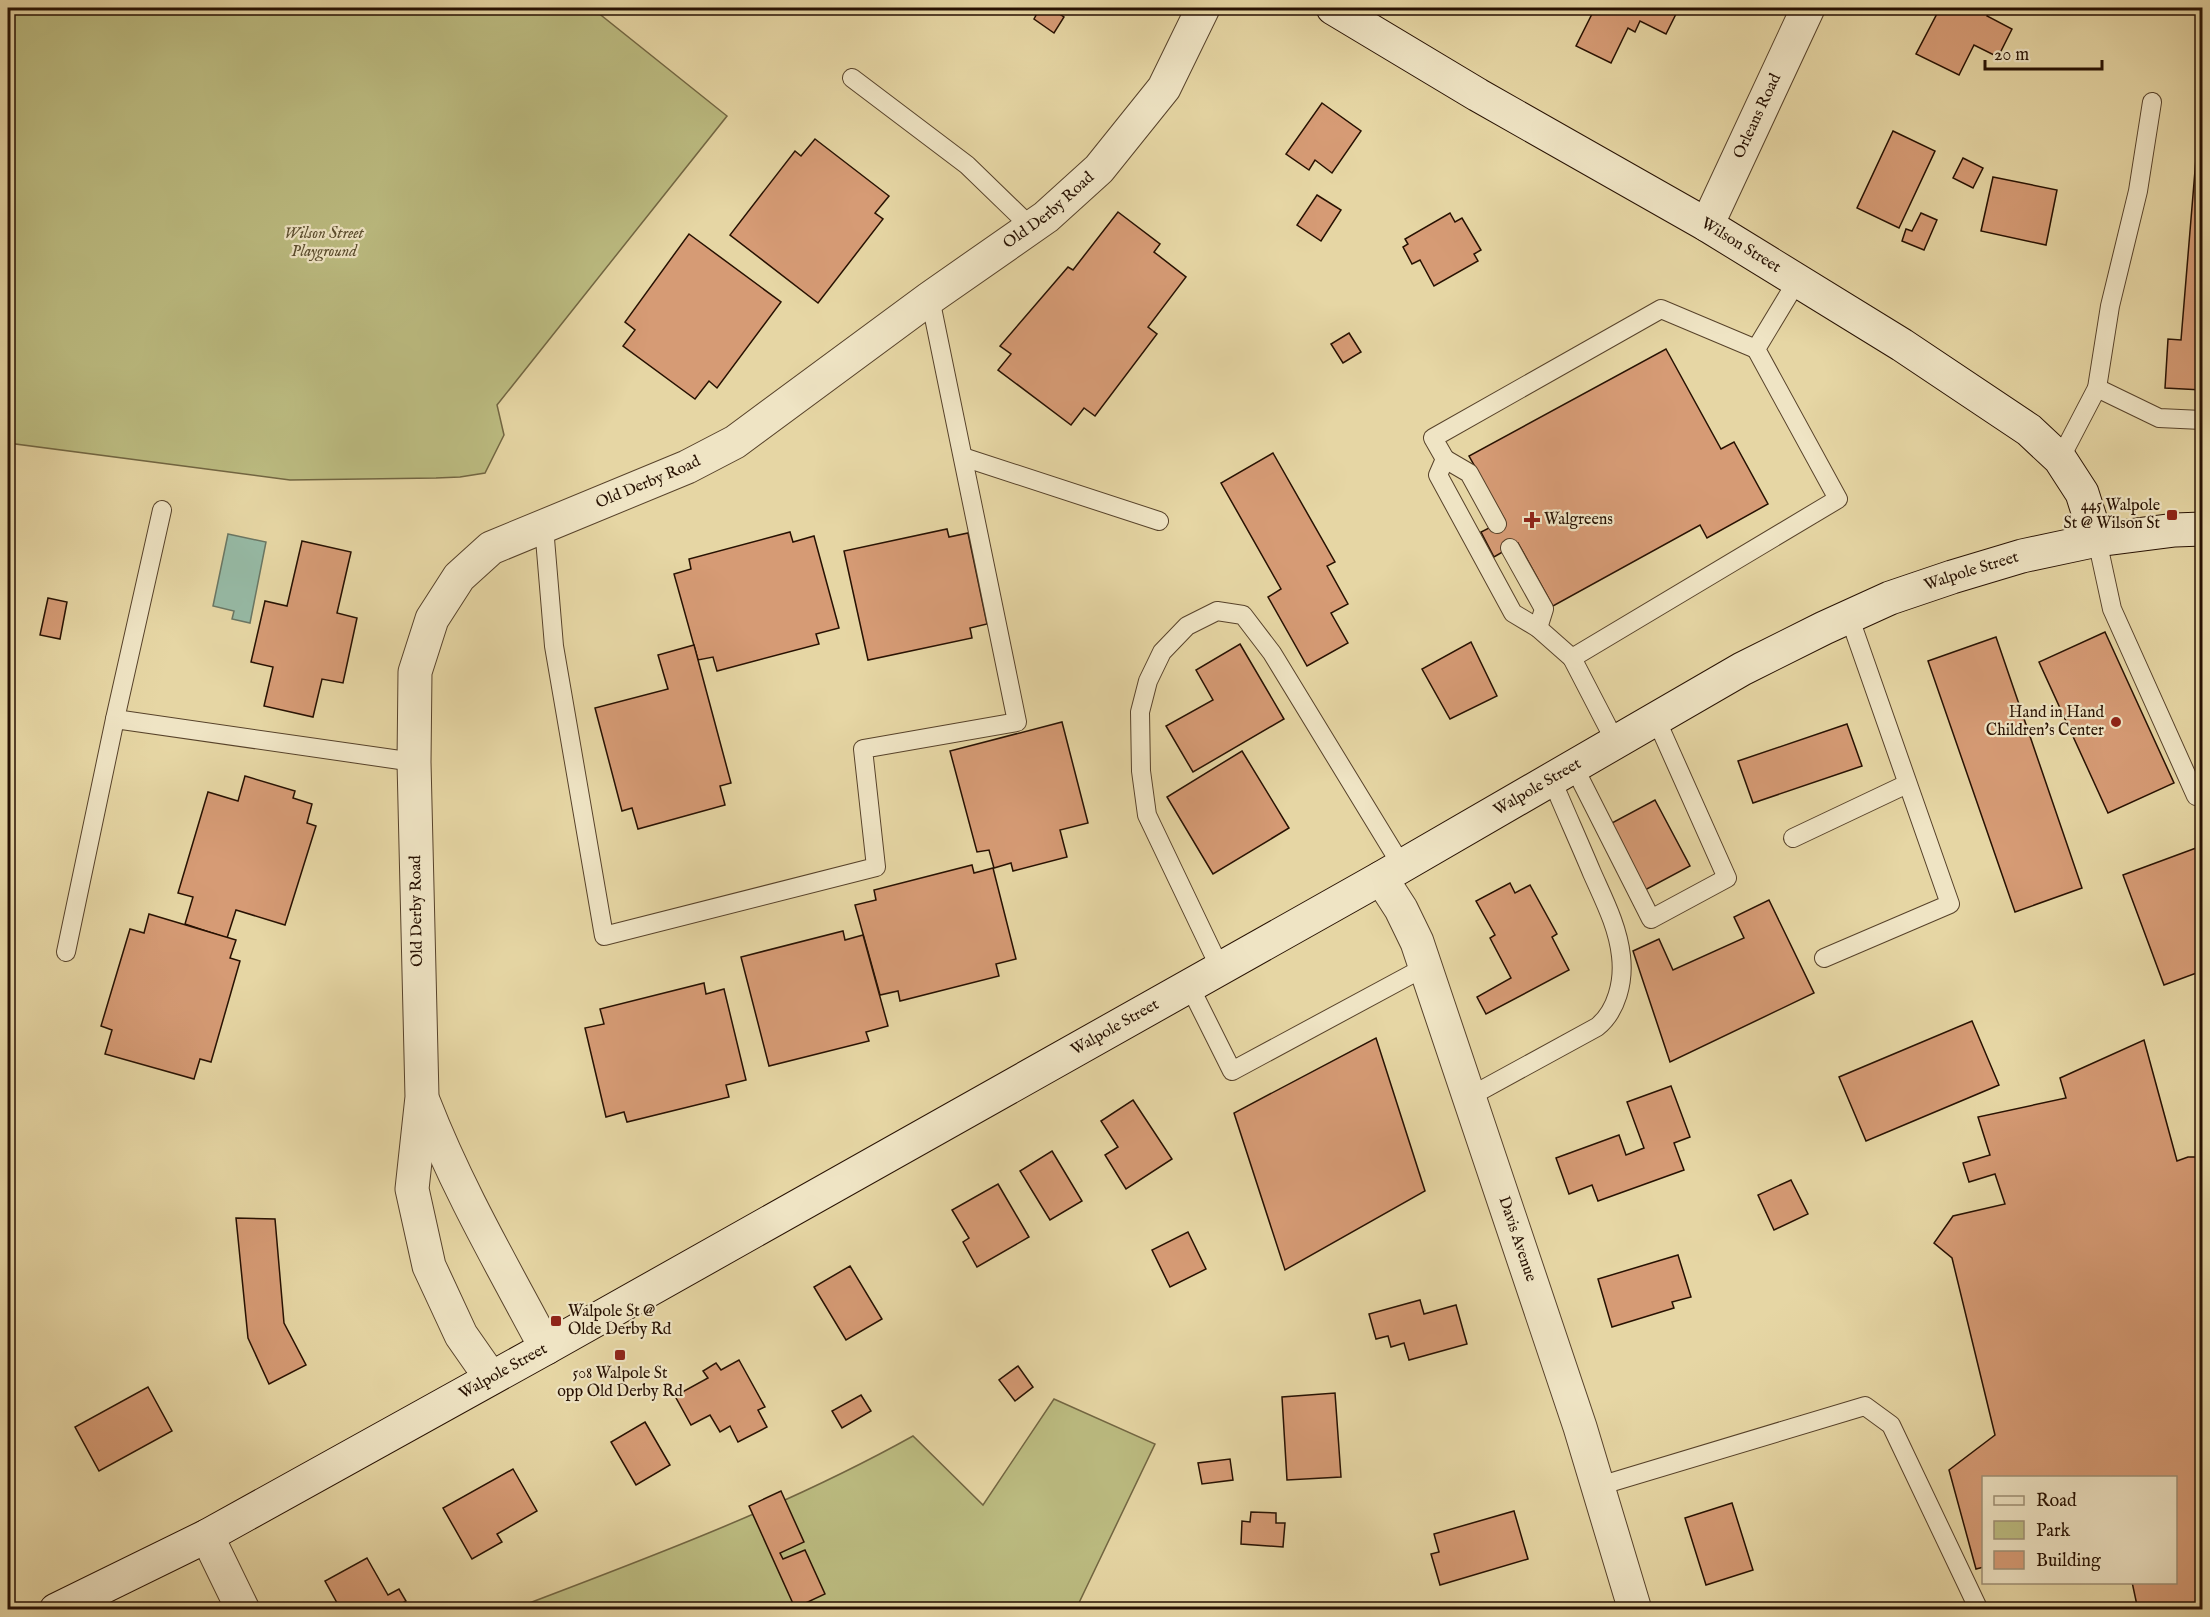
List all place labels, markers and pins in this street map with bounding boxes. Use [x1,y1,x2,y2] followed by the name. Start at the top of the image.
[2063,496,2161,534] place label: 445 Walpole St @ Wilson St
[2165,508,2179,522] marker: 445 Walpole St @ Wilson St
[1544,510,1613,530] place label: Walgreens
[1525,513,1539,527] marker: Walgreens
[1986,703,2104,741] place label: Hand in Hand Children's Center
[2109,715,2123,729] marker: Hand in Hand Children's Center
[568,1302,672,1340] place label: Walpole St @ Olde Derby Rd
[549,1314,563,1328] marker: Walpole St @ Olde Derby Rd
[613,1348,627,1362] marker: 508 Walpole St opp Old Derby Rd
[557,1364,683,1402] place label: 508 Walpole St opp Old Derby Rd

